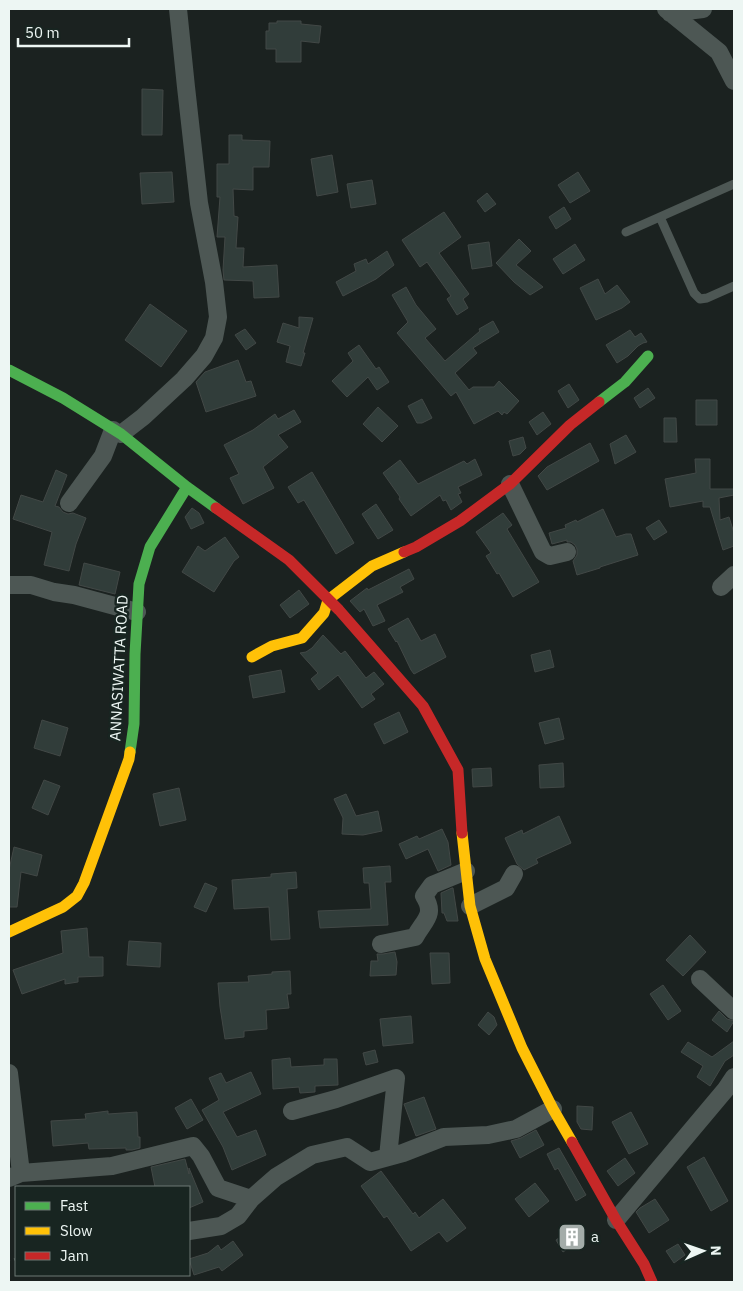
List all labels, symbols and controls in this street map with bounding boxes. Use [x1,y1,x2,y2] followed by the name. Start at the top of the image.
[18,15,129,47] scale bar
[25,23,60,42] text: 50 m
[105,594,132,742] street label: ANNASIWATTA ROAD
[15,1186,190,1276] legend
[60,1196,88,1215] text: Fast
[60,1221,93,1240] text: Slow
[557,1222,587,1252] building icon: a
[678,1226,728,1276] north arrow
[591,1227,599,1246] place label: a
[707,1245,725,1256] text: N
[60,1246,89,1265] text: Jam

